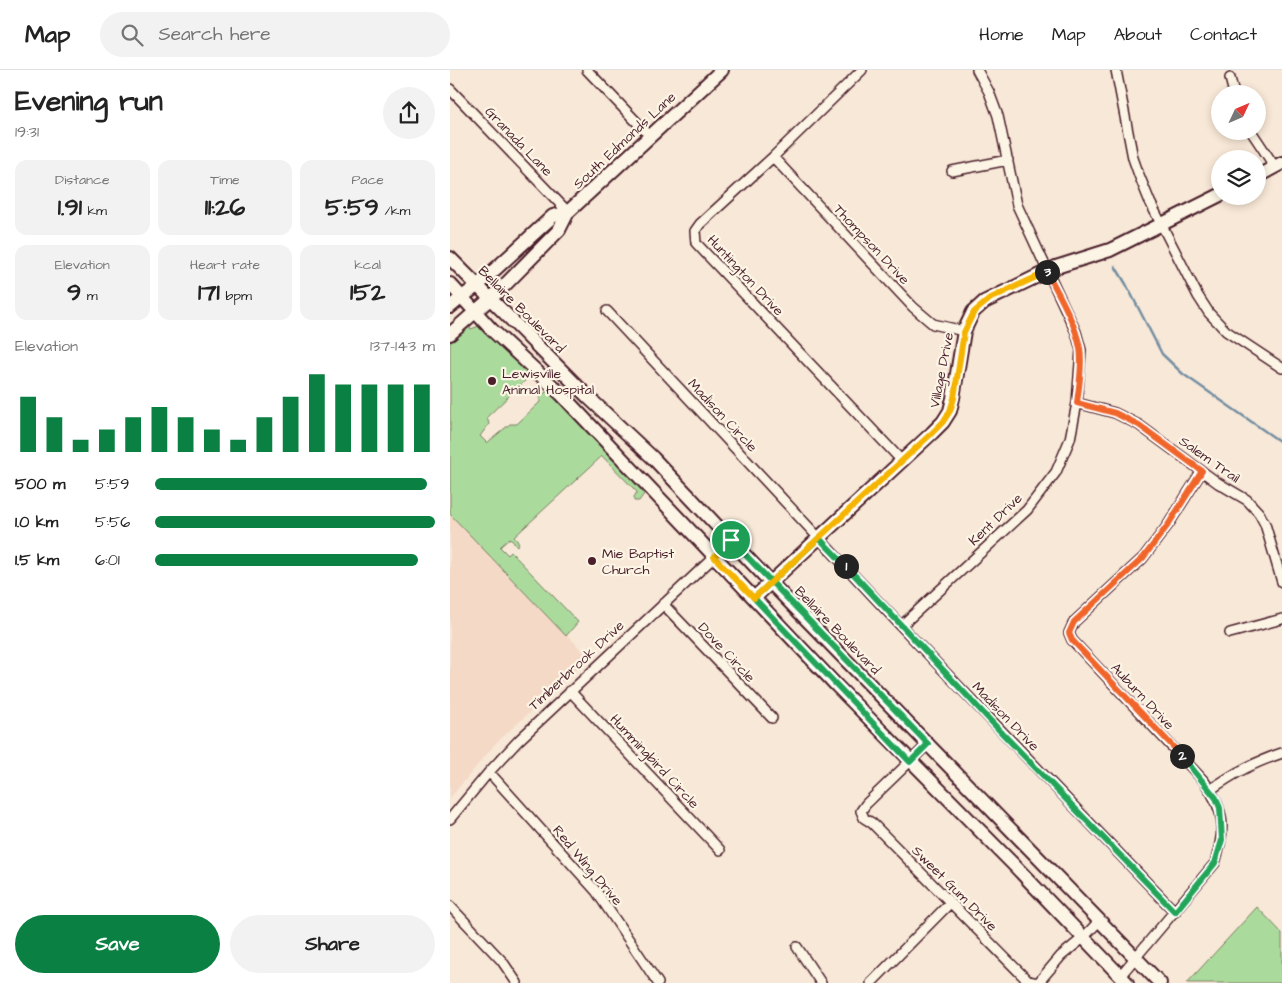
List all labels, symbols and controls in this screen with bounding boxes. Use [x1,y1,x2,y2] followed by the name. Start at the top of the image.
[100,12,450,57] search box
[25,18,70,52] text: Map
[118,21,146,49] icon: search
[158,21,271,48] text: Search here
[979,22,1024,47] text: Home
[1052,22,1086,47] text: Map
[1114,22,1162,47] text: About
[1190,22,1257,47] text: Contact
[15,82,163,121] text: Evening run
[1211,85,1266,140] north arrow
[1211,85,1266,205] map controls
[383,87,435,139] button: share
[569,87,681,194] street label: South Edmonds Lane
[480,102,557,181] street label: Granada Lane
[15,121,39,143] text: 19:31
[1211,150,1266,205] button: layers
[55,170,110,190] text: Distance
[210,170,240,190] text: Time
[351,170,384,190] text: Pace
[58,190,82,225] text: 1.91
[205,190,245,225] text: 11:26
[325,190,379,225] text: 5:59
[829,200,914,290] street label: Thompson Drive
[82,201,107,221] text: km
[379,201,410,221] text: /km
[702,231,788,321] street label: Huntington Drive
[55,255,110,275] text: Elevation
[190,255,260,275] text: Heart rate
[354,255,381,275] text: kcal
[1034,260,1060,284] pin: 3
[473,262,569,358] street label: Bellaire Boulevard
[1044,262,1051,282] text: 3
[67,275,81,310] text: 9
[198,275,220,310] text: 171
[350,275,385,310] text: 152
[81,286,98,306] text: m
[220,286,252,306] text: bpm
[925,330,959,410] street label: Village Drive
[15,335,78,357] text: Elevation
[370,335,435,357] text: 137–143 m
[502,364,594,400] place label: Lewisville Animal Hospital
[486,375,498,387] marker: Lewisville Animal Hospital
[683,375,762,457] street label: Madison Circle
[1175,431,1244,488] street label: Salem Trail
[15,473,65,495] text: 500 m
[95,473,129,495] text: 5:59
[964,489,1027,551] street label: Kent Drive
[15,511,58,533] text: 1.0 km
[95,511,130,533] text: 5:56
[710,519,752,561] pin
[717,526,745,554] icon: arrive
[602,544,675,580] place label: Mie Baptist Church
[15,549,59,571] text: 1.5 km
[95,549,120,571] text: 6:01
[834,554,858,578] pin: 1
[586,555,598,567] marker: Mie Baptist Church
[846,556,847,576] text: 1
[790,582,885,679] street label: Bellaire Boulevard
[524,616,629,715] street label: Timberbrook Drive
[693,618,760,688] street label: Dove Circle
[1106,659,1179,735] street label: Auburn Drive
[967,678,1044,756] street label: Madison Drive
[605,710,704,814] street label: Hummingbird Circle
[1170,744,1194,768] pin: 2
[1178,746,1187,766] text: 2
[548,821,627,910] street label: Red Wing Drive
[907,841,1002,936] street label: Sweet Gum Drive
[15,915,220,973] button: Save
[230,915,435,973] button: Share

